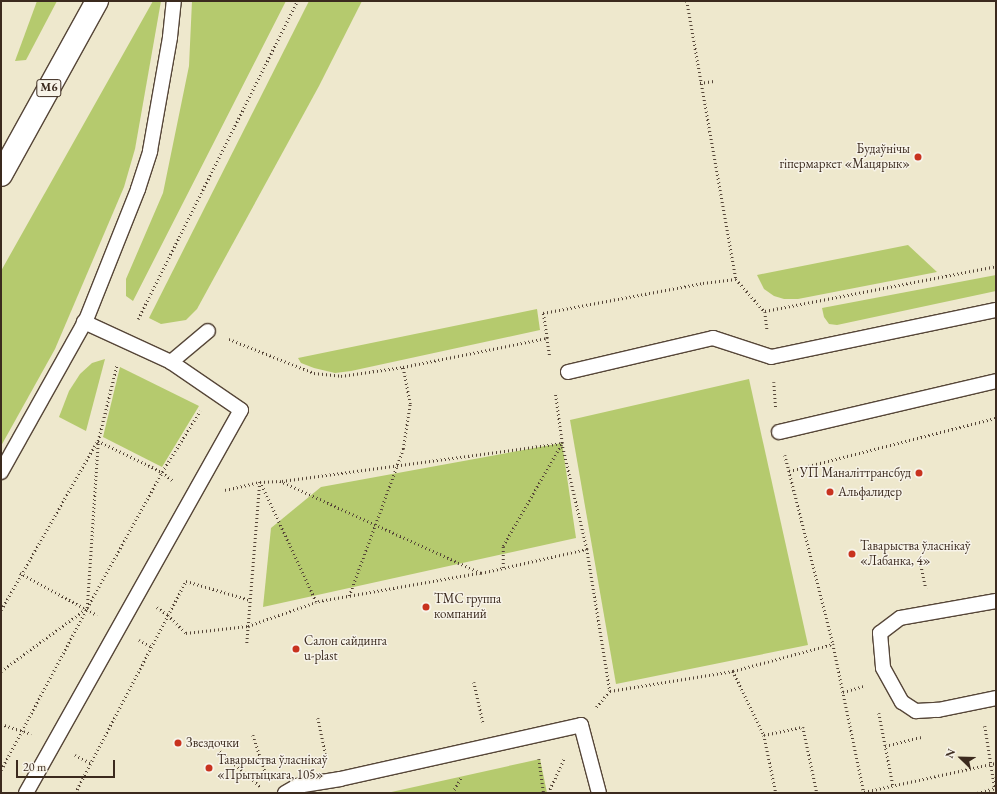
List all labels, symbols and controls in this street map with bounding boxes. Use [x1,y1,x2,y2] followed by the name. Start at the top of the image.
[36,78,62,98] road number: М6
[779,142,910,173] place label: Будаўнічы гіпермаркет «Мацярык»
[913,152,923,162] marker: Будаўнічы гіпермаркет «Мацярык»
[800,465,911,481] place label: УП Маналіттрансбуд
[914,468,924,478] marker: УП Маналіттрансбуд
[838,484,902,500] place label: Альфалидер
[825,487,835,497] marker: Альфалидер
[860,539,970,570] place label: Таварыства ўласнікаў «Лабанка, 4»
[847,549,857,559] marker: Таварыства ўласнікаў «Лабанка, 4»
[434,592,501,623] place label: ТМС группа компаний
[421,602,431,612] marker: ТМС группа компаний
[304,634,387,665] place label: Салон сайдинга u-plast
[291,644,301,654] marker: Салон сайдинга u-plast
[186,735,239,751] place label: Звездочки
[173,738,183,748] marker: Звездочки
[941,738,981,778] north arrow
[942,746,958,760] text: N
[18,752,117,778] scale bar
[217,753,327,784] place label: Таварыства ўласнікаў «Прытыцкага, 105»
[23,759,46,775] text: 20 m
[204,763,214,773] marker: Таварыства ўласнікаў «Прытыцкага, 105»

